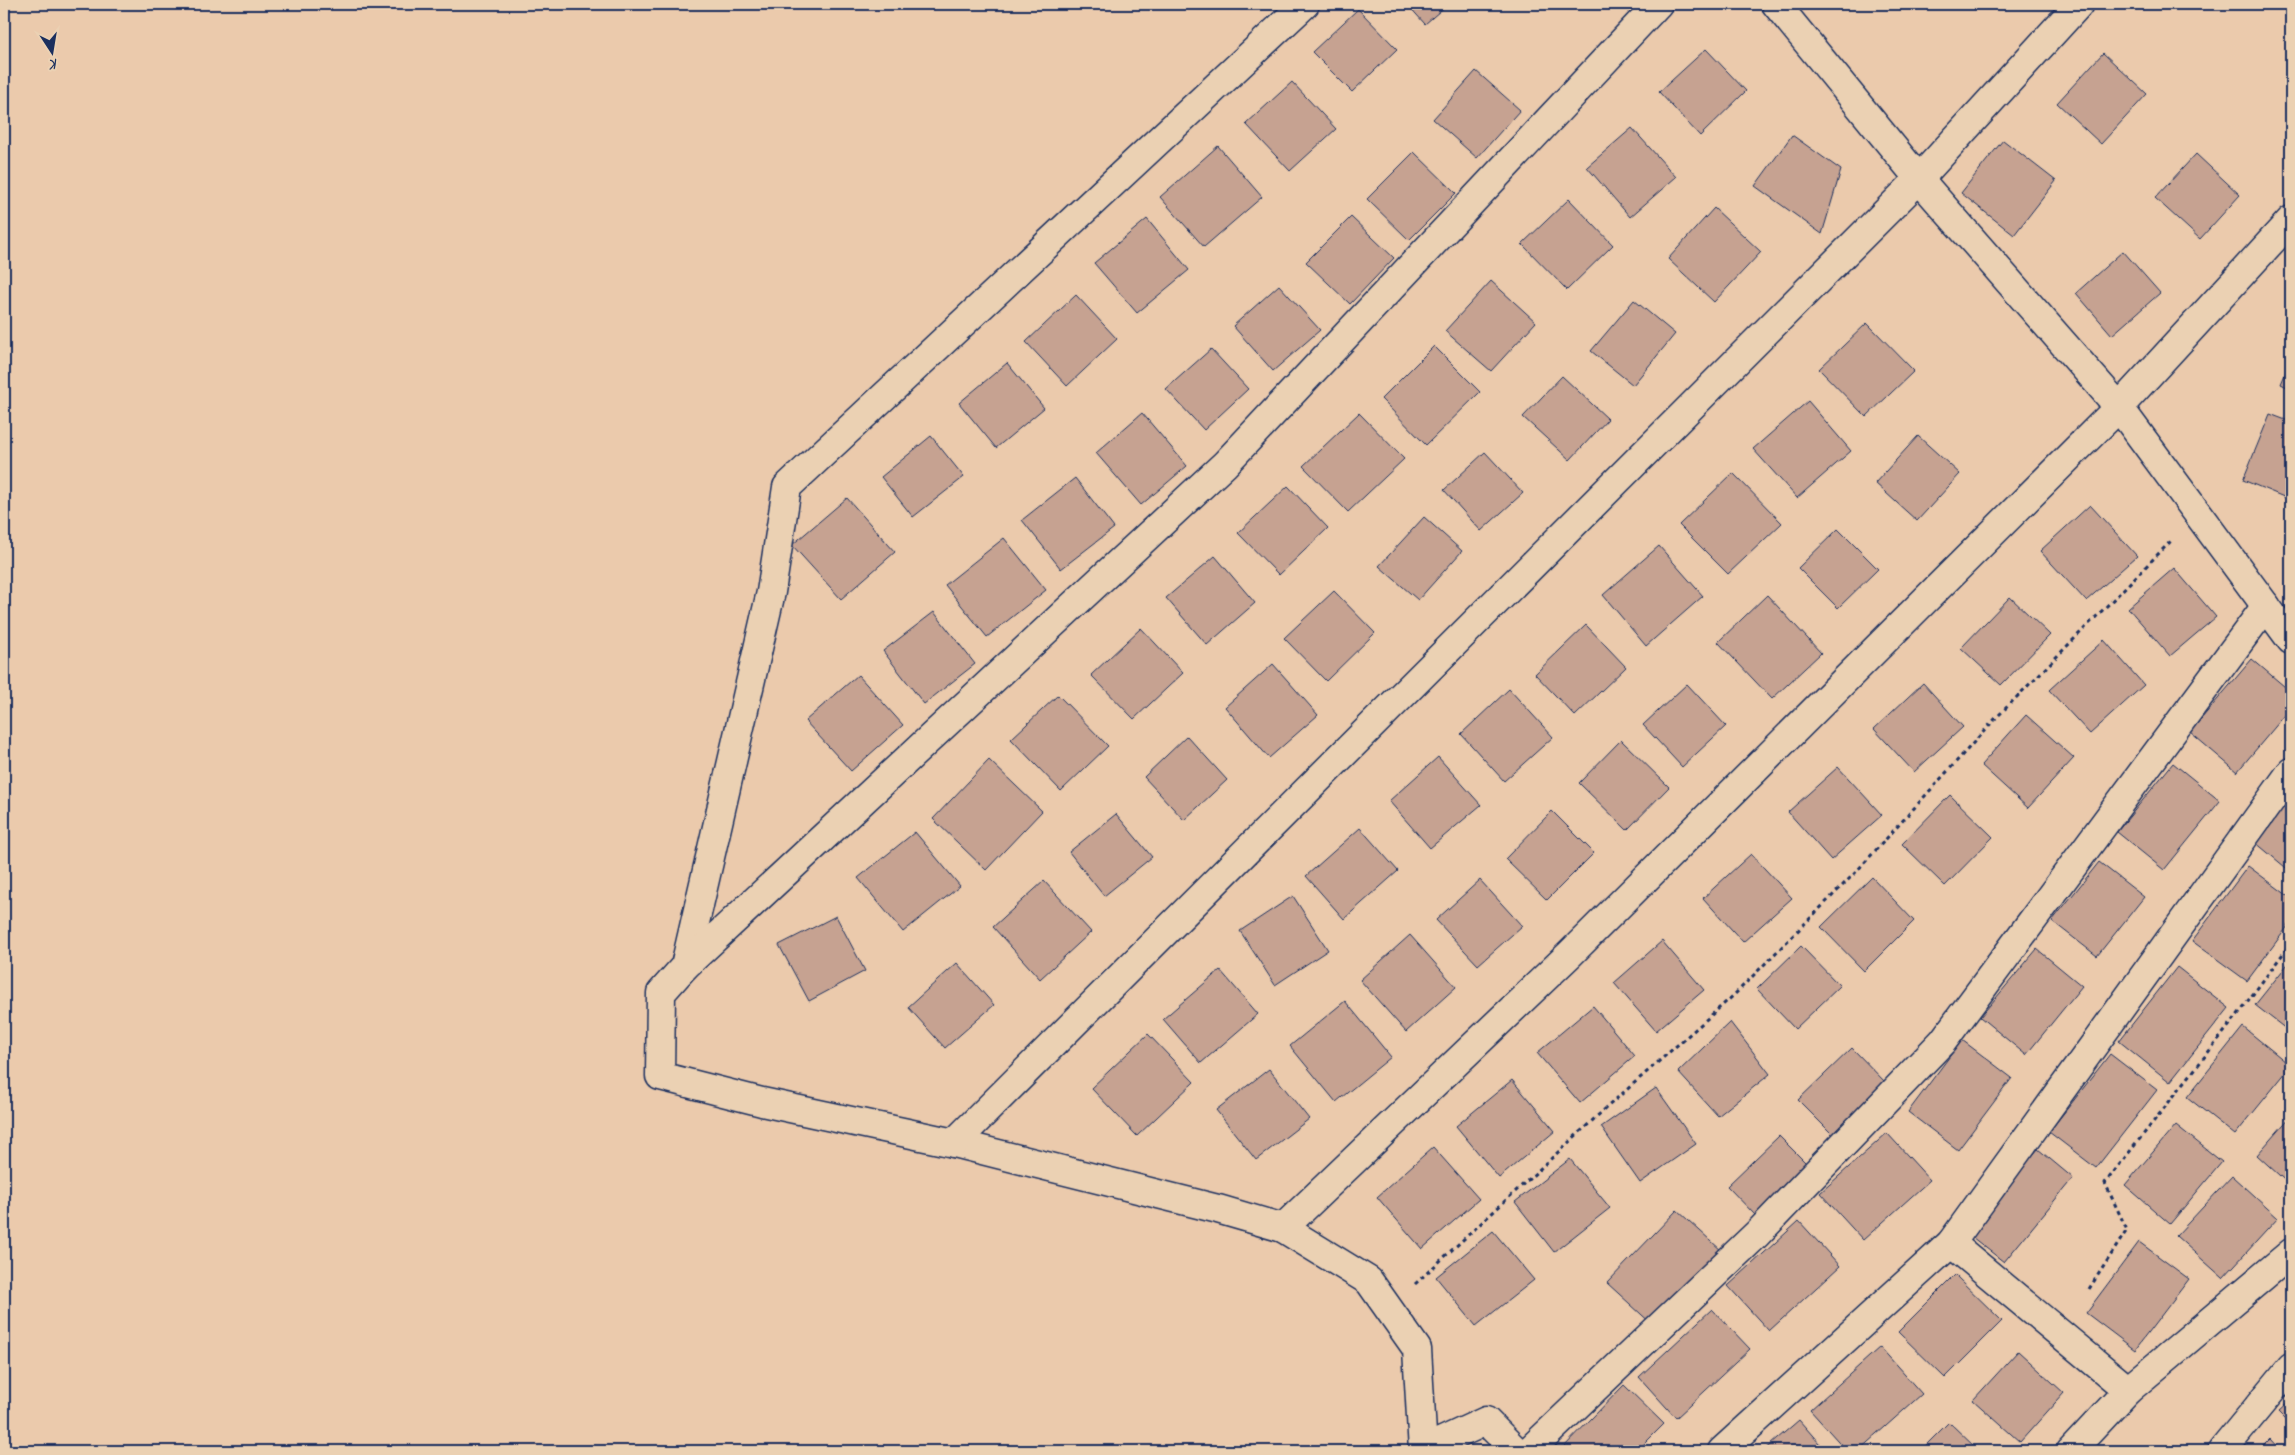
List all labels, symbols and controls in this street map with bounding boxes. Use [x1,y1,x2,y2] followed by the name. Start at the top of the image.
[28,28,78,78] north arrow
[47,55,60,74] text: K

